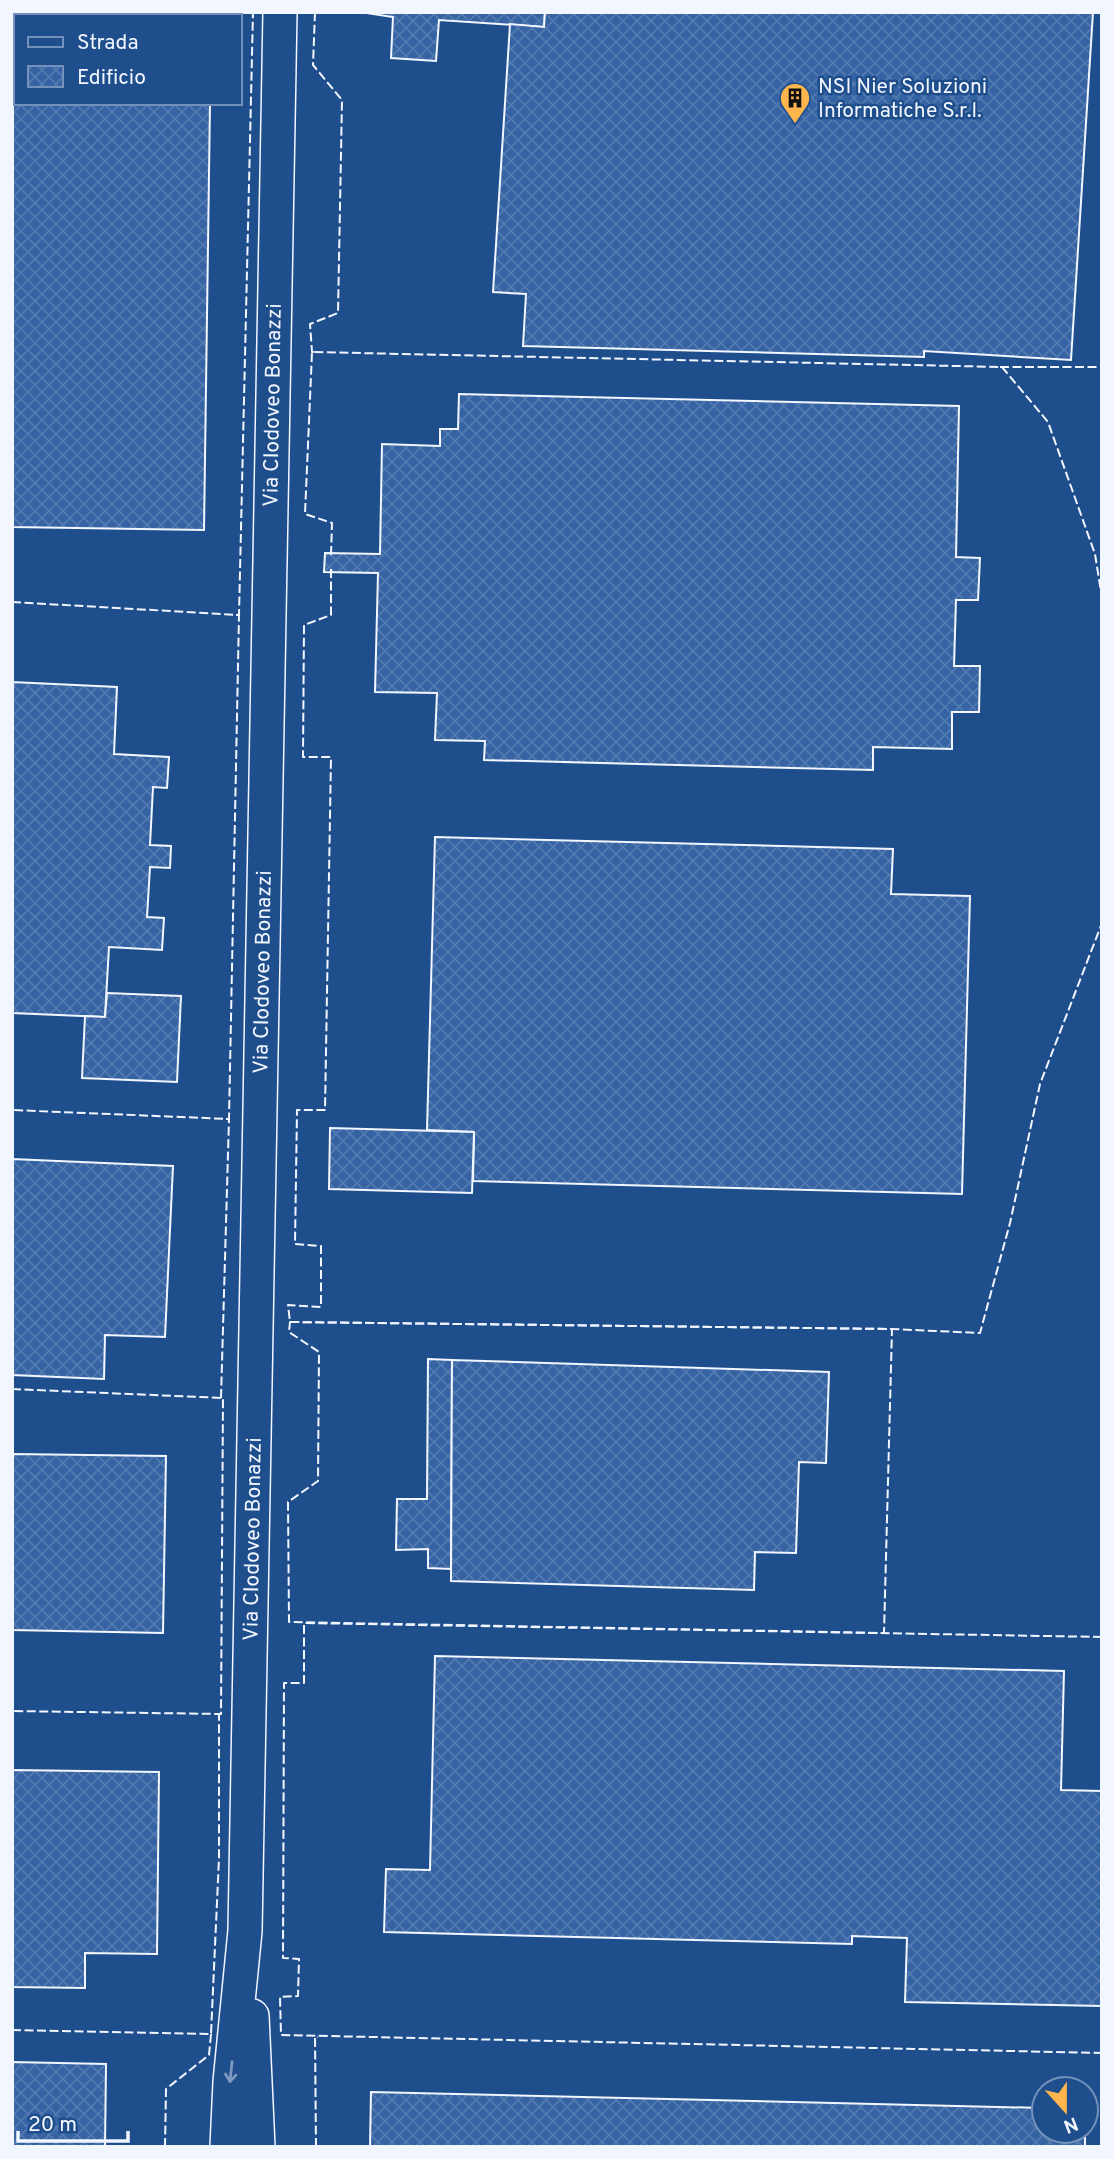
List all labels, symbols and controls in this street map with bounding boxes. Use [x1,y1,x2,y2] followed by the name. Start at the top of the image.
[14,14,242,105] legend
[77,30,138,57] text: Strada
[77,65,146,92] text: Edificio
[818,74,987,125] place label: NSI Nier Soluzioni Informatiche S.r.l.
[778,81,812,125] building icon: NSI Nier Soluzioni Informatiche S.r.l.
[258,303,289,507] street label: Via Clodoveo Bonazzi
[248,870,279,1074] street label: Via Clodoveo Bonazzi
[238,1437,269,1641] street label: Via Clodoveo Bonazzi
[224,2060,237,2083] one-way arrow
[1030,2075,1100,2145] north arrow
[18,2100,128,2144] scale bar
[1060,2110,1081,2138] text: N
[28,2112,77,2139] text: 20 m

